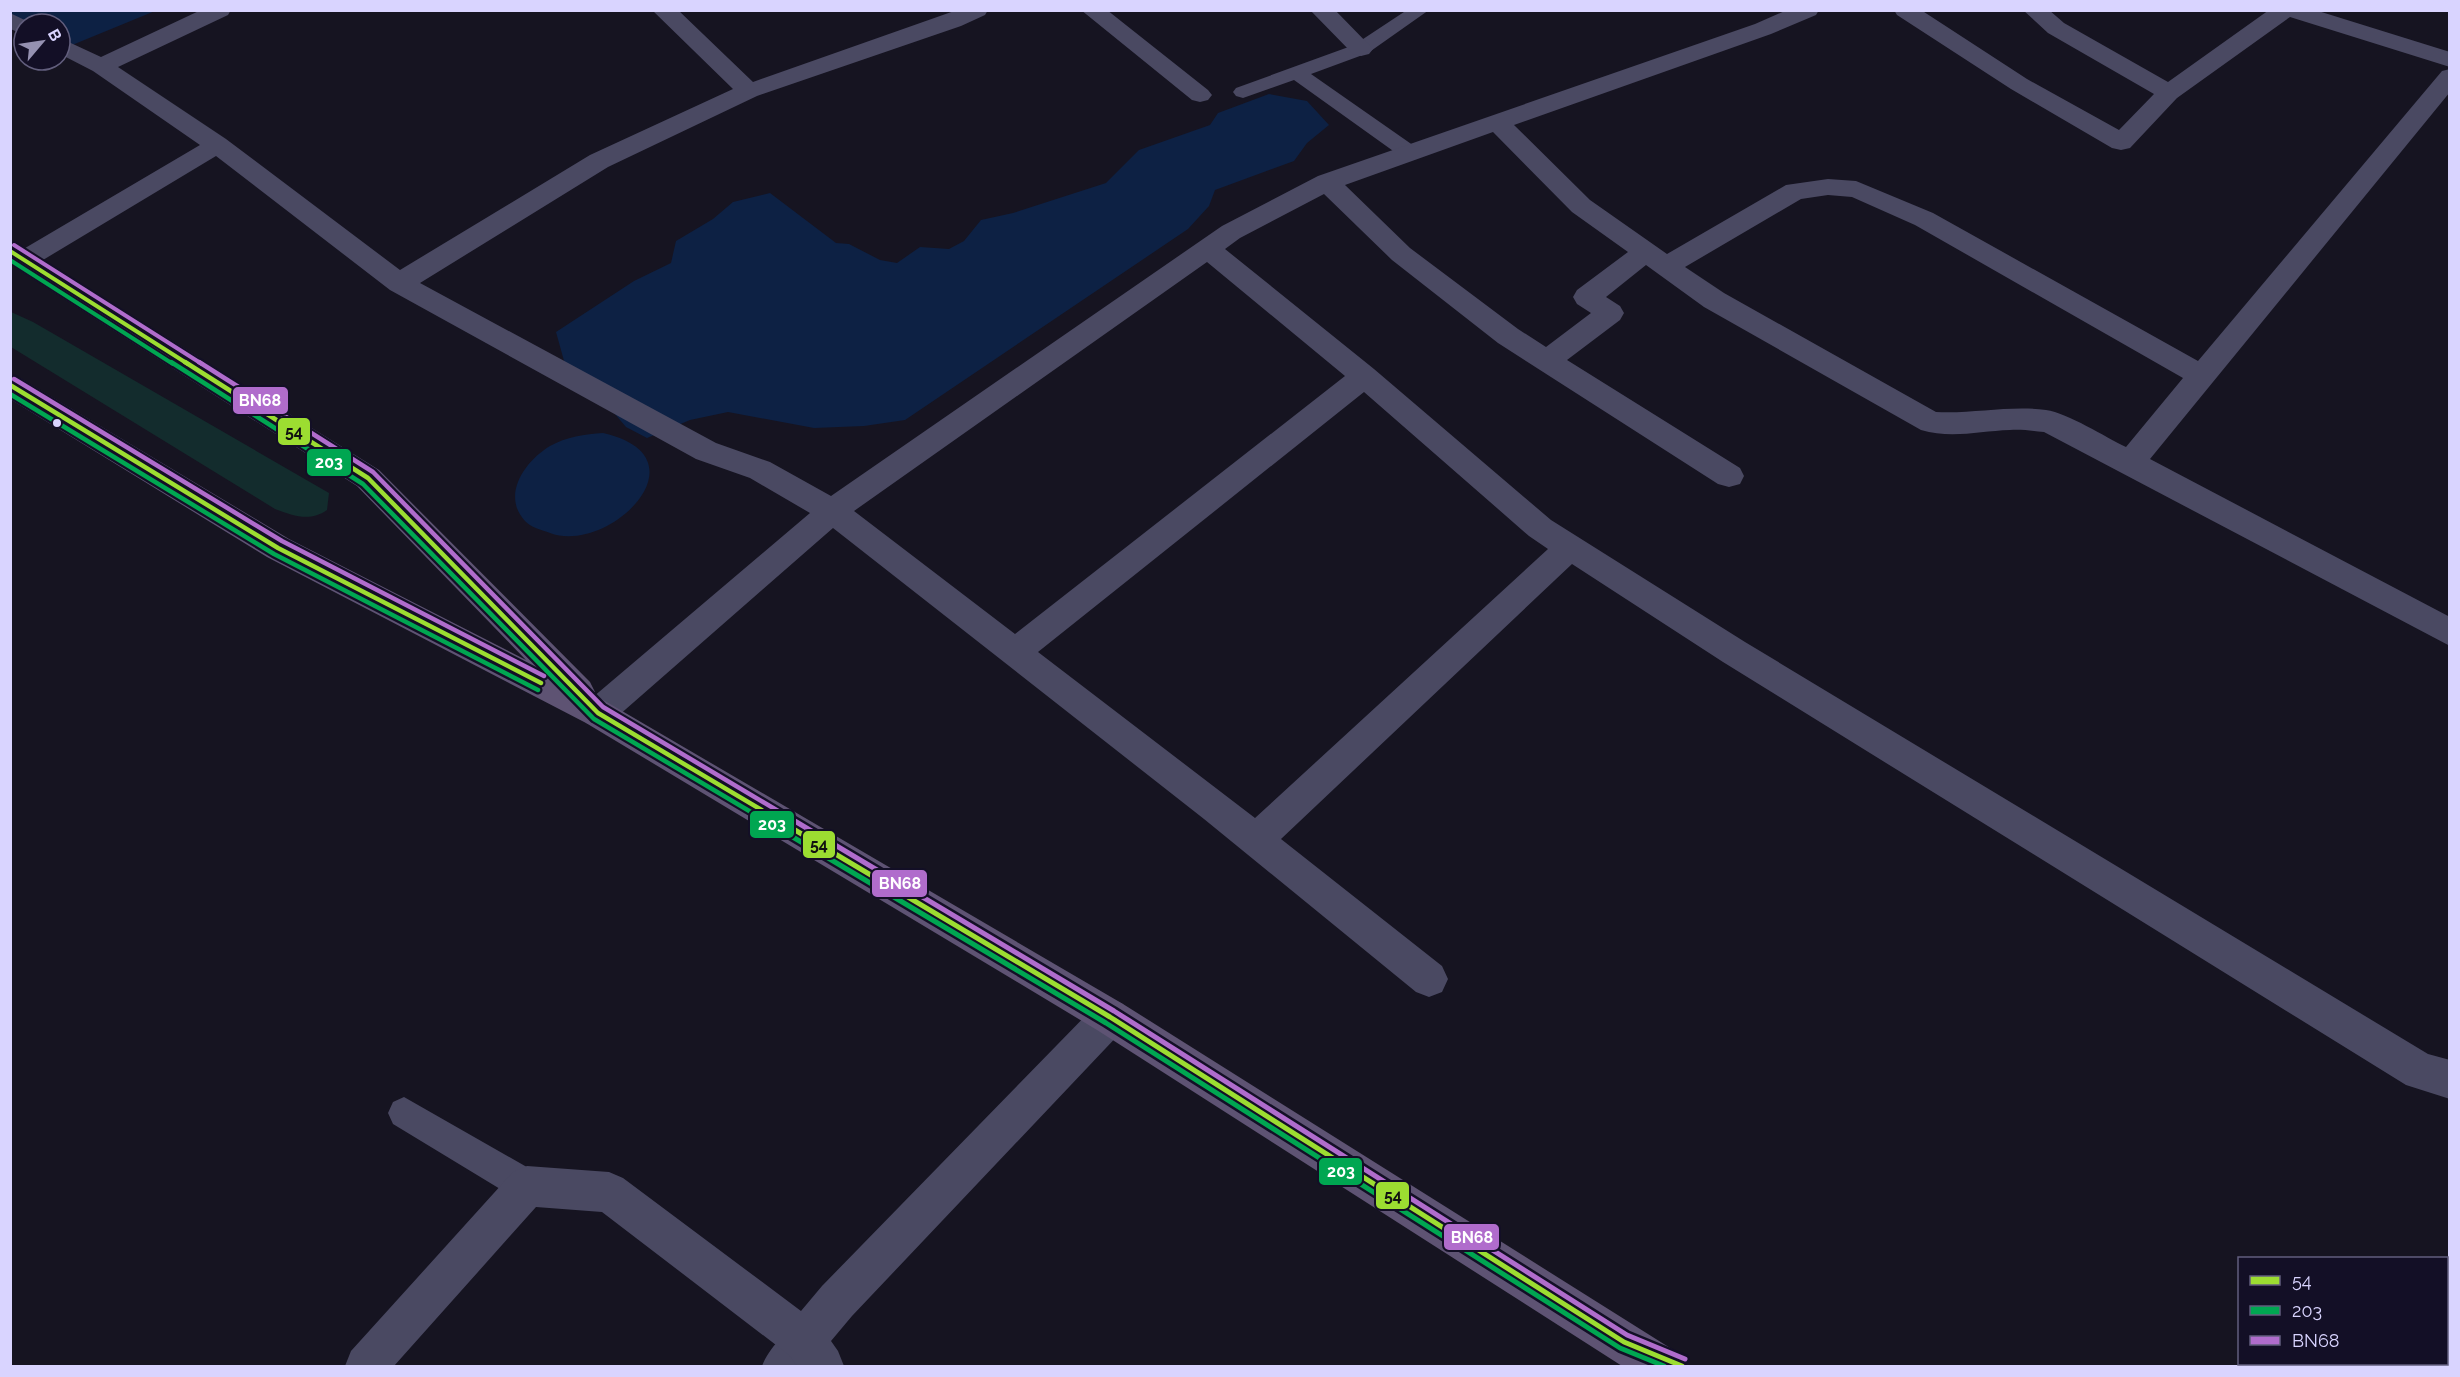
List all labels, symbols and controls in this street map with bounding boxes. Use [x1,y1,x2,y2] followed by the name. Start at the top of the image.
[12,12,72,72] north arrow
[44,26,66,44] text: B
[232,386,289,415] line badge: BN68
[239,391,281,410] text: BN68
[51,417,63,429] unlabelled marker
[277,417,311,446] line badge: 54
[285,422,303,441] text: 54
[306,448,352,477] line badge: 203
[315,453,343,472] text: 203
[749,810,795,839] line badge: 203
[758,815,786,834] text: 203
[802,830,836,859] line badge: 54
[810,835,828,854] text: 54
[871,869,928,898] line badge: BN68
[879,874,921,893] text: BN68
[1318,1157,1363,1186] line badge: 203
[1327,1162,1355,1181] text: 203
[1375,1181,1410,1210] line badge: 54
[1384,1186,1402,1205] text: 54
[1443,1223,1500,1251] line badge: BN68
[1451,1228,1493,1247] text: BN68
[2238,1257,2448,1365] legend
[2292,1270,2312,1291] text: 54
[2292,1300,2322,1321] text: 203
[2292,1330,2339,1351] text: BN68

